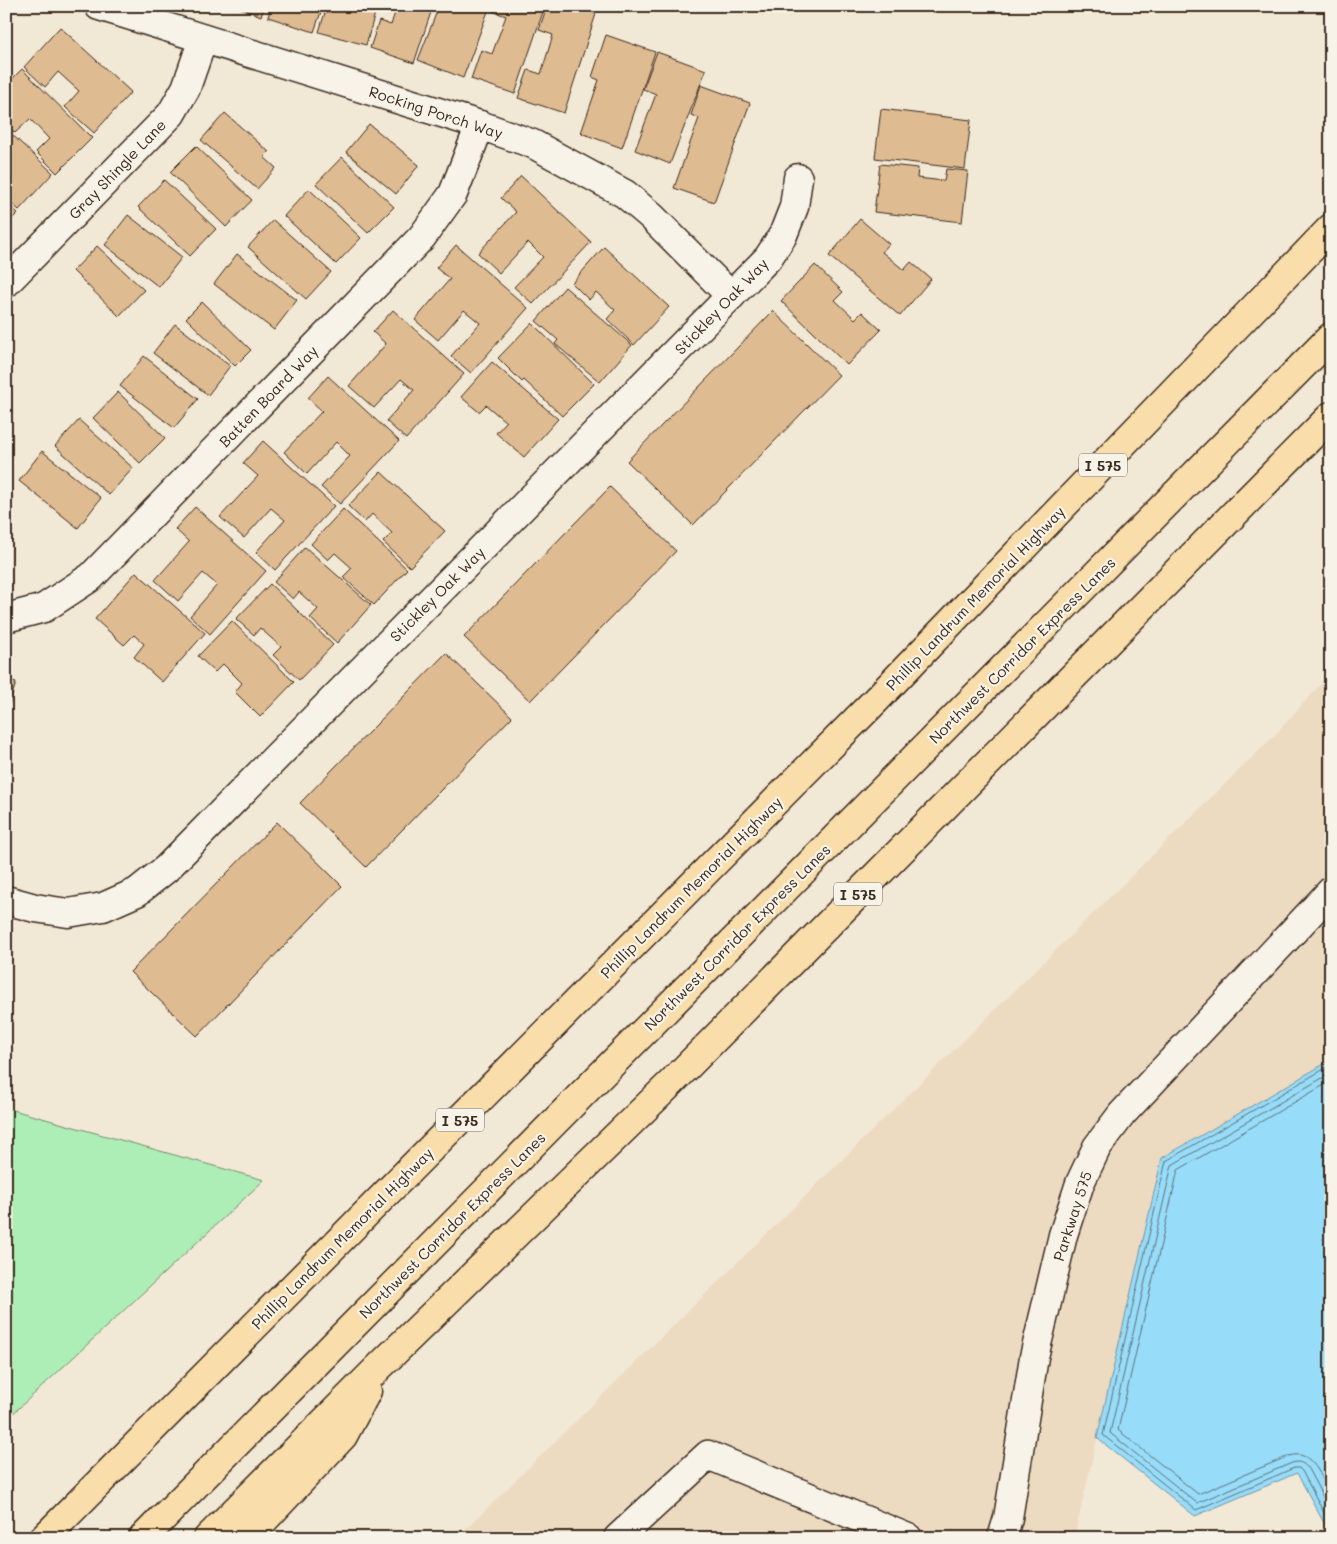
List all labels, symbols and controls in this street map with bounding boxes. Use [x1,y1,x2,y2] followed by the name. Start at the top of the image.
[366,81,506,143] street label: Rocking Porch Way
[64,115,170,223] street label: Gray Shingle Lane
[670,253,772,358] street label: Stickley Oak Way
[214,341,322,451] street label: Batten Board Way
[1079,454,1127,476] road number: I 575
[881,501,1069,695] street label: Phillip Landrum Memorial Highway
[385,542,489,646] street label: Stickley Oak Way
[924,552,1120,748] street label: Northwest Corridor Express Lanes
[596,792,786,982] street label: Phillip Landrum Memorial Highway
[639,839,835,1035] street label: Northwest Corridor Express Lanes
[834,882,882,906] road number: I 575
[436,1108,484,1132] road number: I 575
[354,1127,550,1323] street label: Northwest Corridor Express Lanes
[247,1143,437,1333] street label: Phillip Landrum Memorial Highway
[1048,1168,1096,1264] street label: Parkway 575

